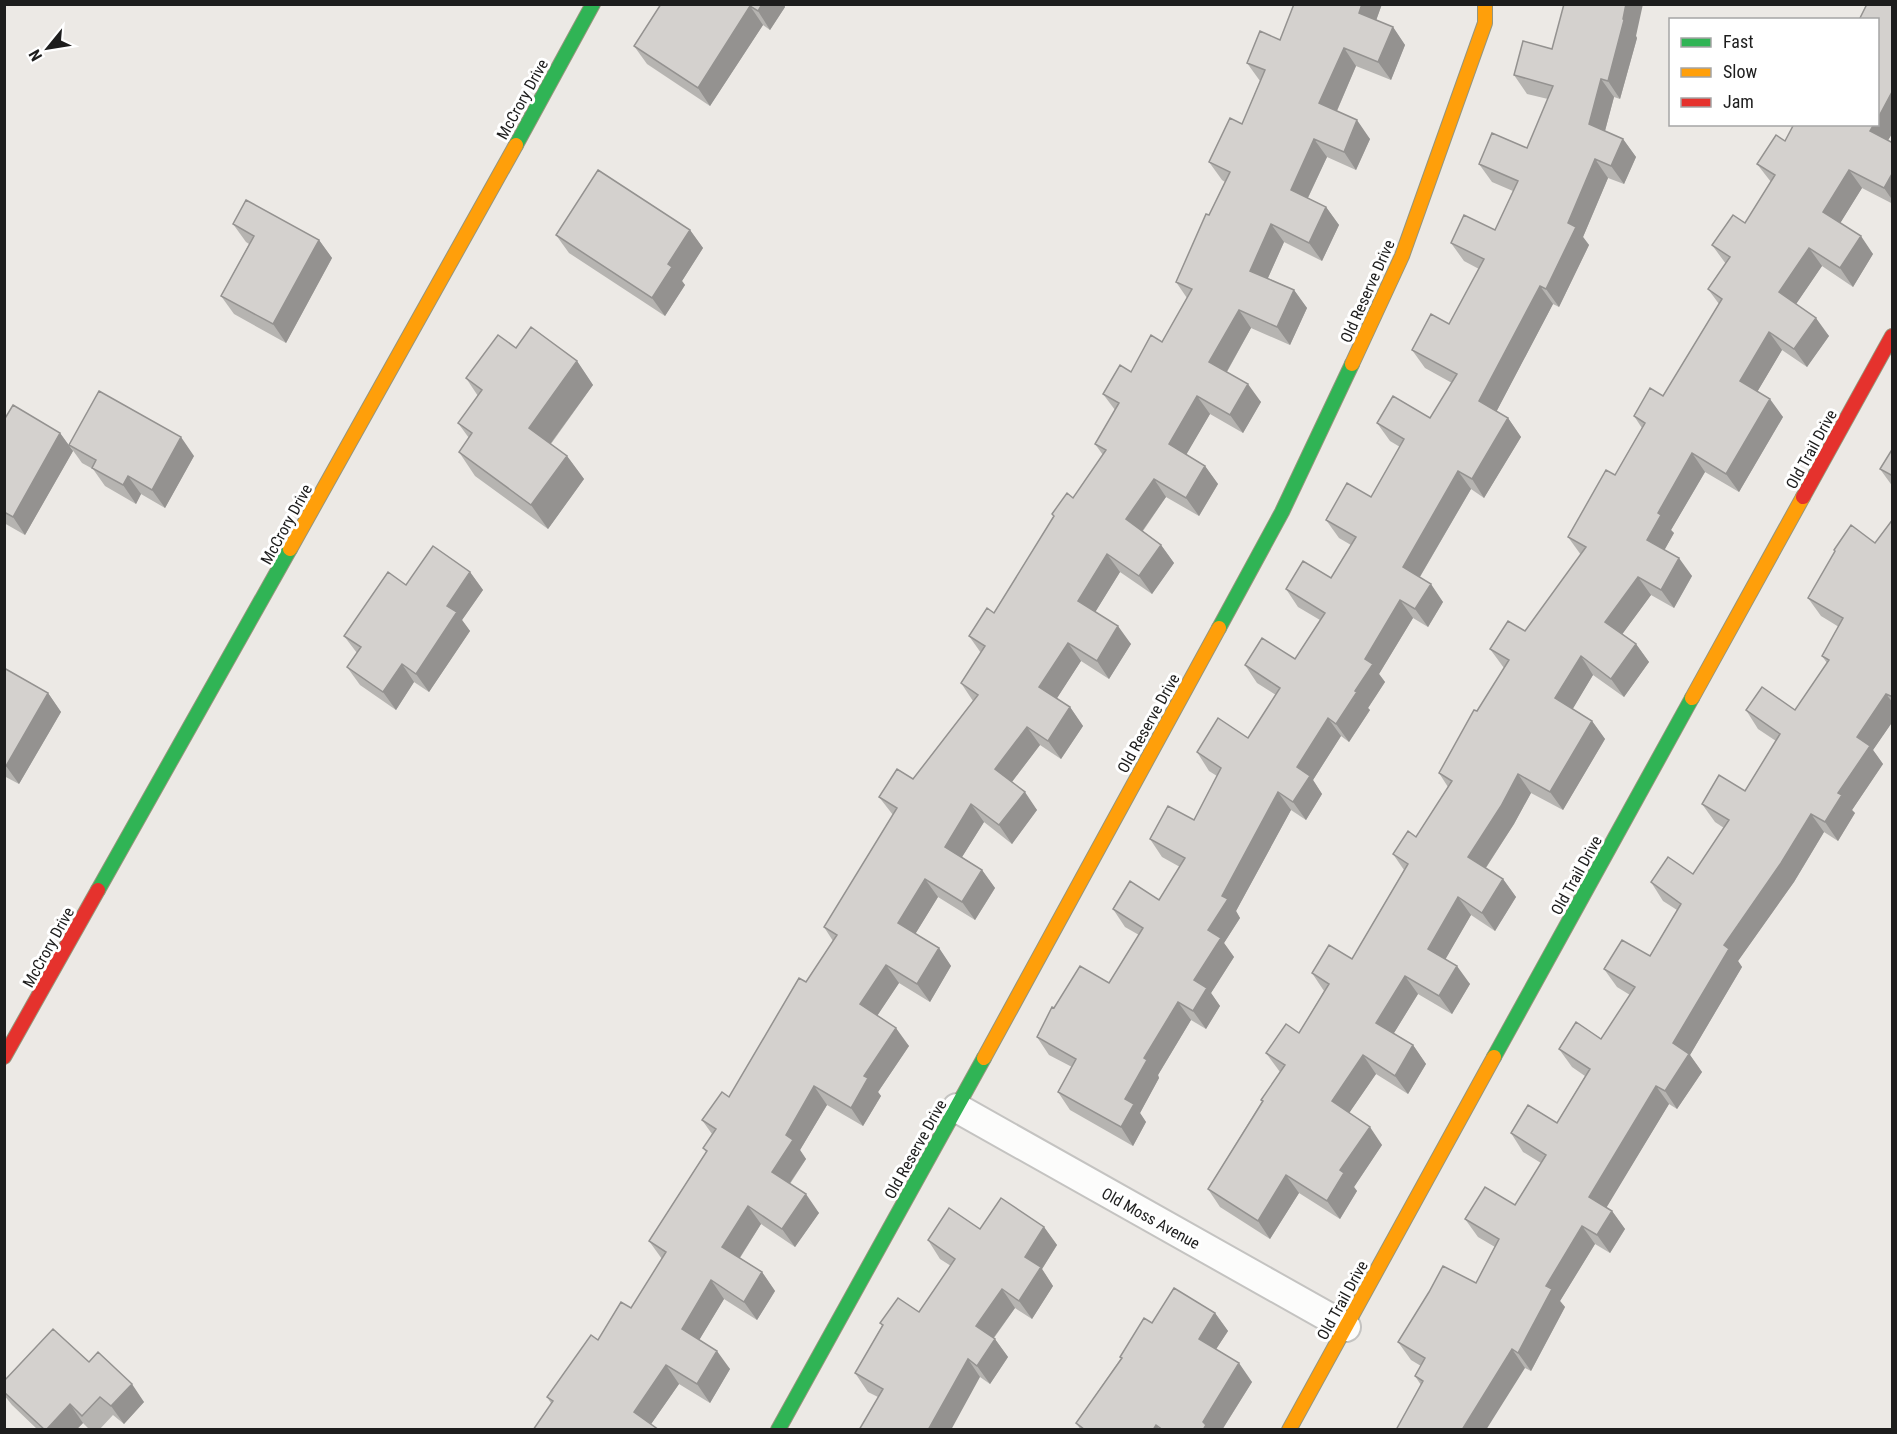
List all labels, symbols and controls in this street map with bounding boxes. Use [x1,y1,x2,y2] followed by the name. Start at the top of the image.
[18,18,78,78] north arrow
[1669,18,1879,126] legend
[1723,31,1754,52] text: Fast
[25,46,46,64] text: N
[493,56,552,143] street label: McCrory Drive
[1723,61,1758,82] text: Slow
[1723,91,1754,112] text: Jam
[1336,237,1399,346] street label: Old Reserve Drive
[1782,406,1841,492] street label: Old Trail Drive
[257,481,316,568] street label: McCrory Drive
[1113,670,1184,776] street label: Old Reserve Drive
[1547,832,1606,918] street label: Old Trail Drive
[19,904,78,991] street label: McCrory Drive
[880,1096,951,1202] street label: Old Reserve Drive
[1098,1184,1203,1253] street label: Old Moss Avenue
[1313,1257,1372,1343] street label: Old Trail Drive

